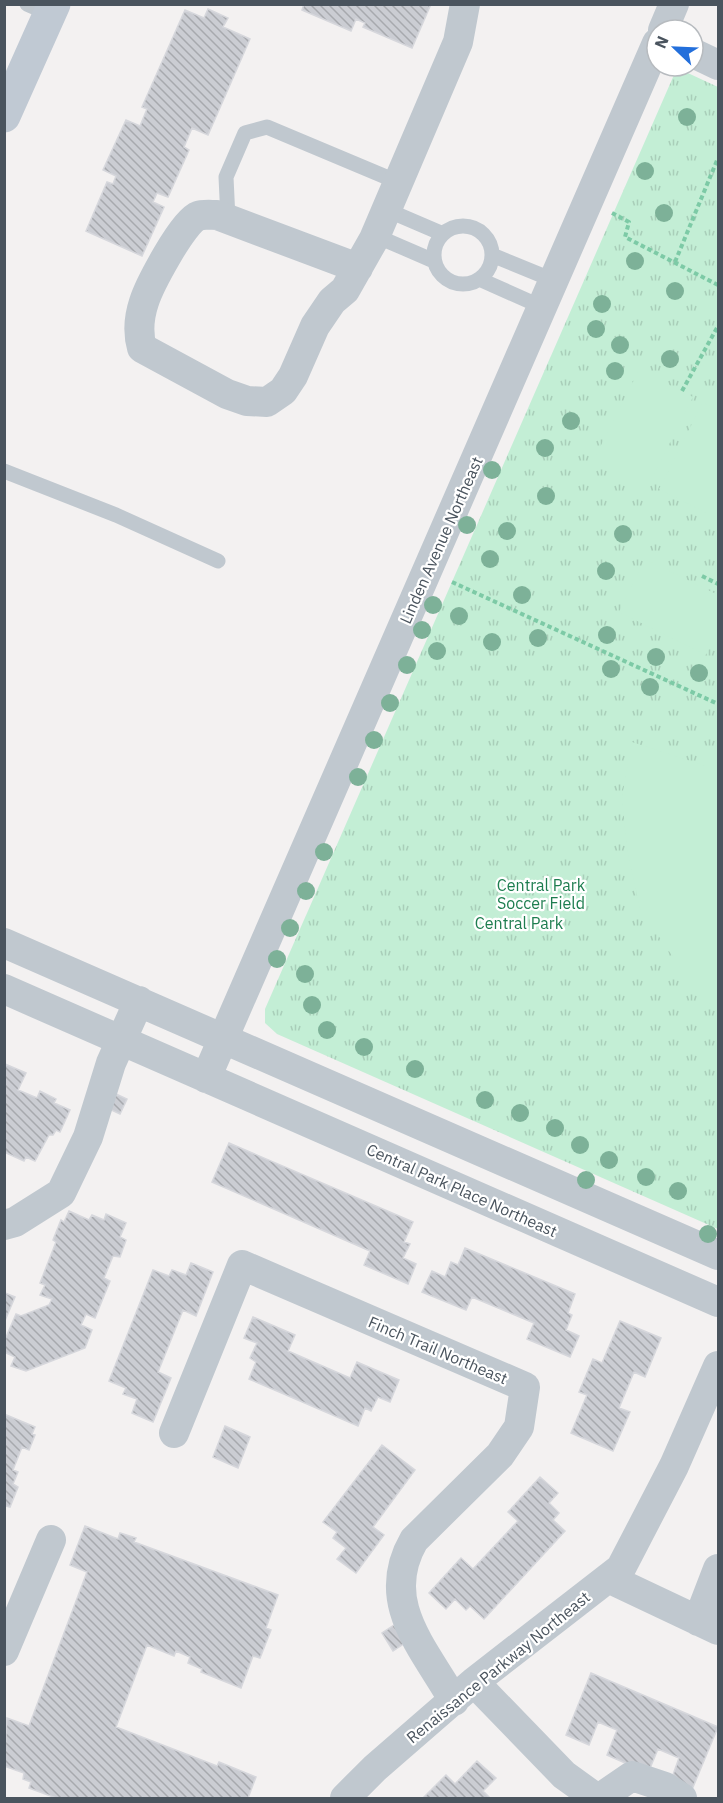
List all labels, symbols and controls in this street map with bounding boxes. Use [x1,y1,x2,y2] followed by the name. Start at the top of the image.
[645,18,705,78] north arrow
[650,33,673,51] text: N
[395,453,487,627] street label: Linden Avenue Northeast
[497,875,586,913] park label: Central Park Soccer Field
[475,913,564,933] park label: Central Park
[364,1139,560,1241] street label: Central Park Place Northeast
[365,1312,511,1388] street label: Finch Trail Northeast
[402,1587,594,1747] street label: Renaissance Parkway Northeast

